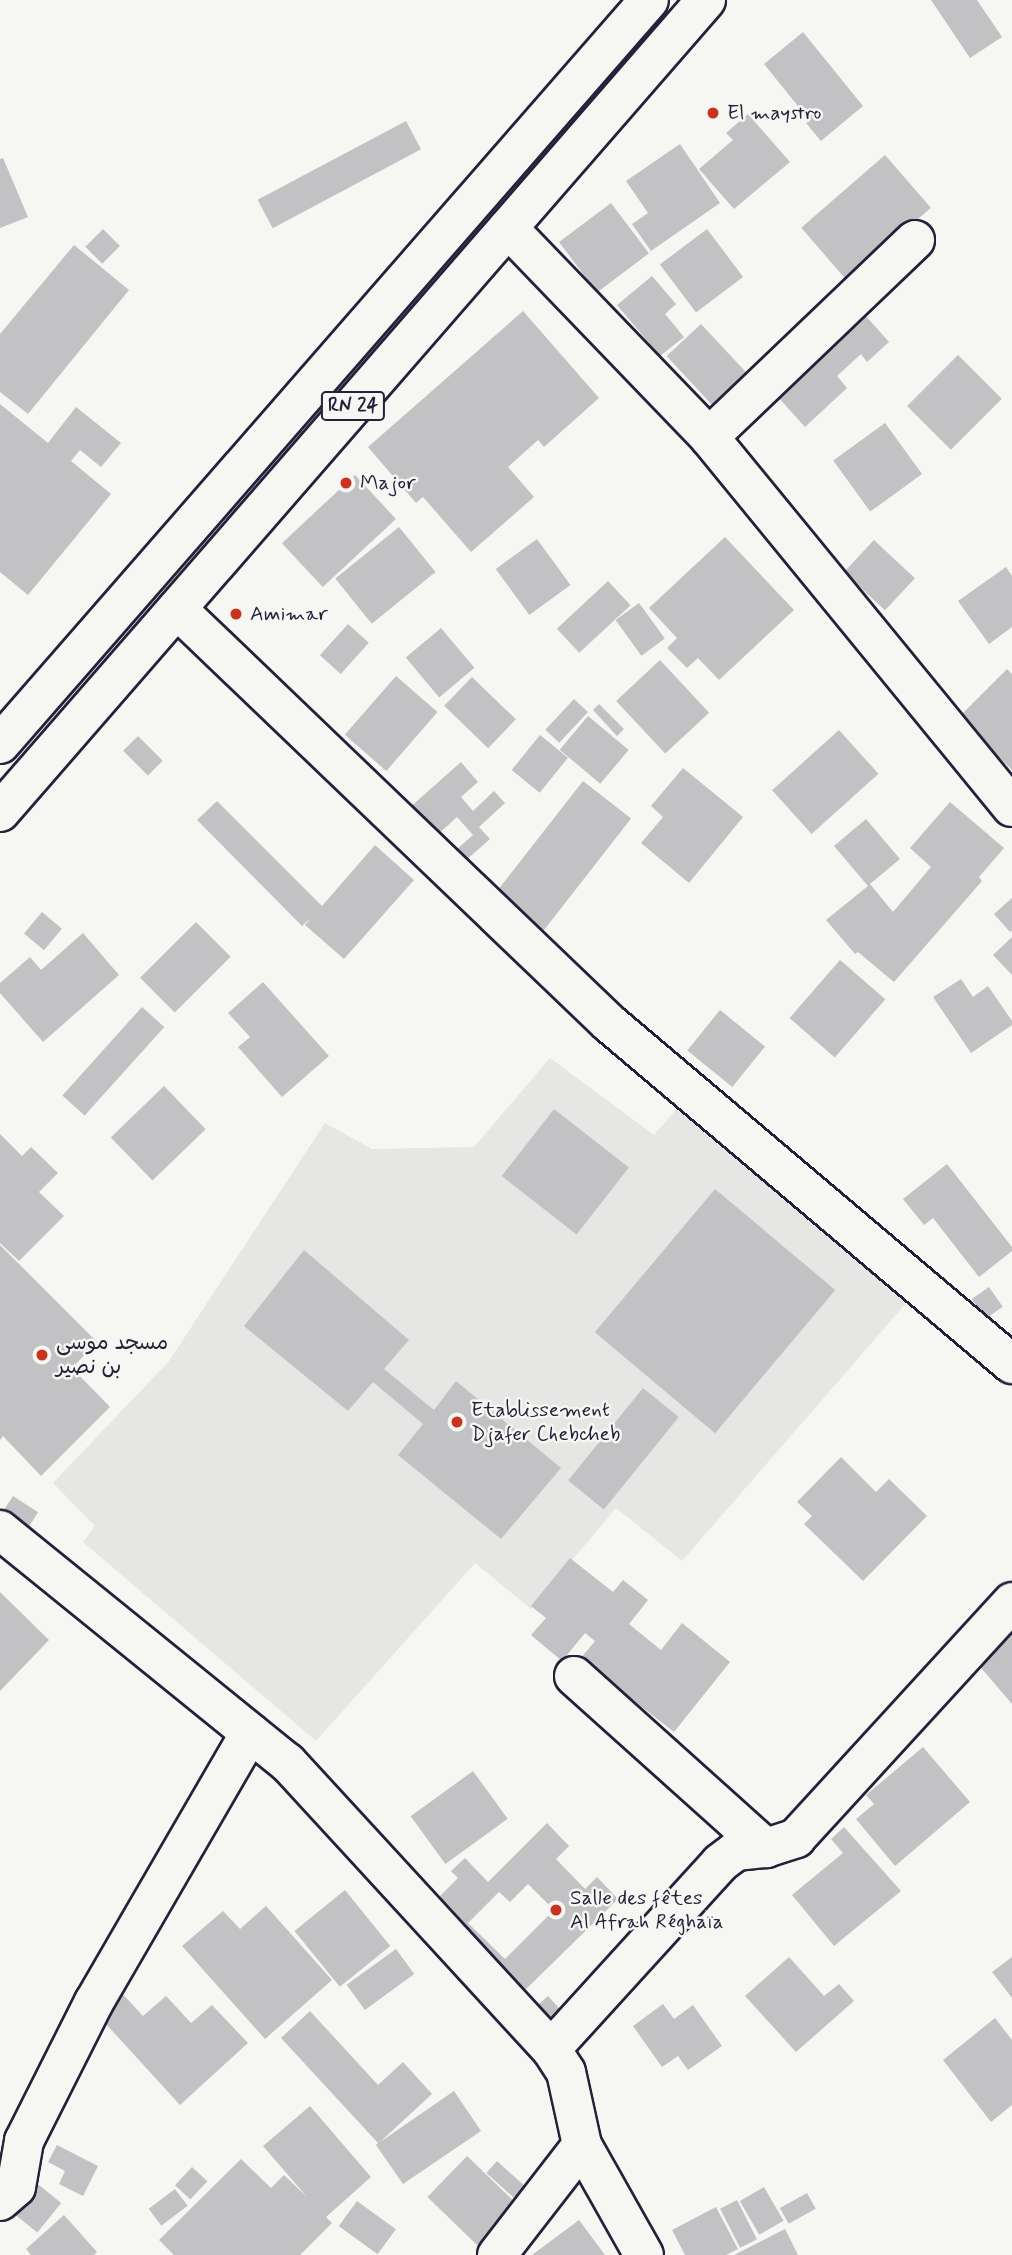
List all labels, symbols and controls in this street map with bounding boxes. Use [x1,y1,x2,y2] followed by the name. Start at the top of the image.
[727,100,820,126] place label: El maystro
[705,105,721,121] marker: El maystro
[320,390,386,422] road number: RN 24
[360,470,416,496] place label: Major
[338,475,354,491] marker: Major
[250,601,328,627] place label: Amimar
[228,606,244,622] marker: Amimar
[56,1330,168,1380] place label: مسجد موسى بن نصير
[34,1347,50,1363] marker: مسجد موسى بن نصير
[471,1397,625,1447] place label: Etablissement Djafer Chebcheb
[449,1414,465,1430] marker: Etablissement Djafer Chebcheb
[570,1885,720,1935] place label: Salle des fêtes Al Afrah Réghaïa
[548,1902,564,1918] marker: Salle des fêtes Al Afrah Réghaïa

